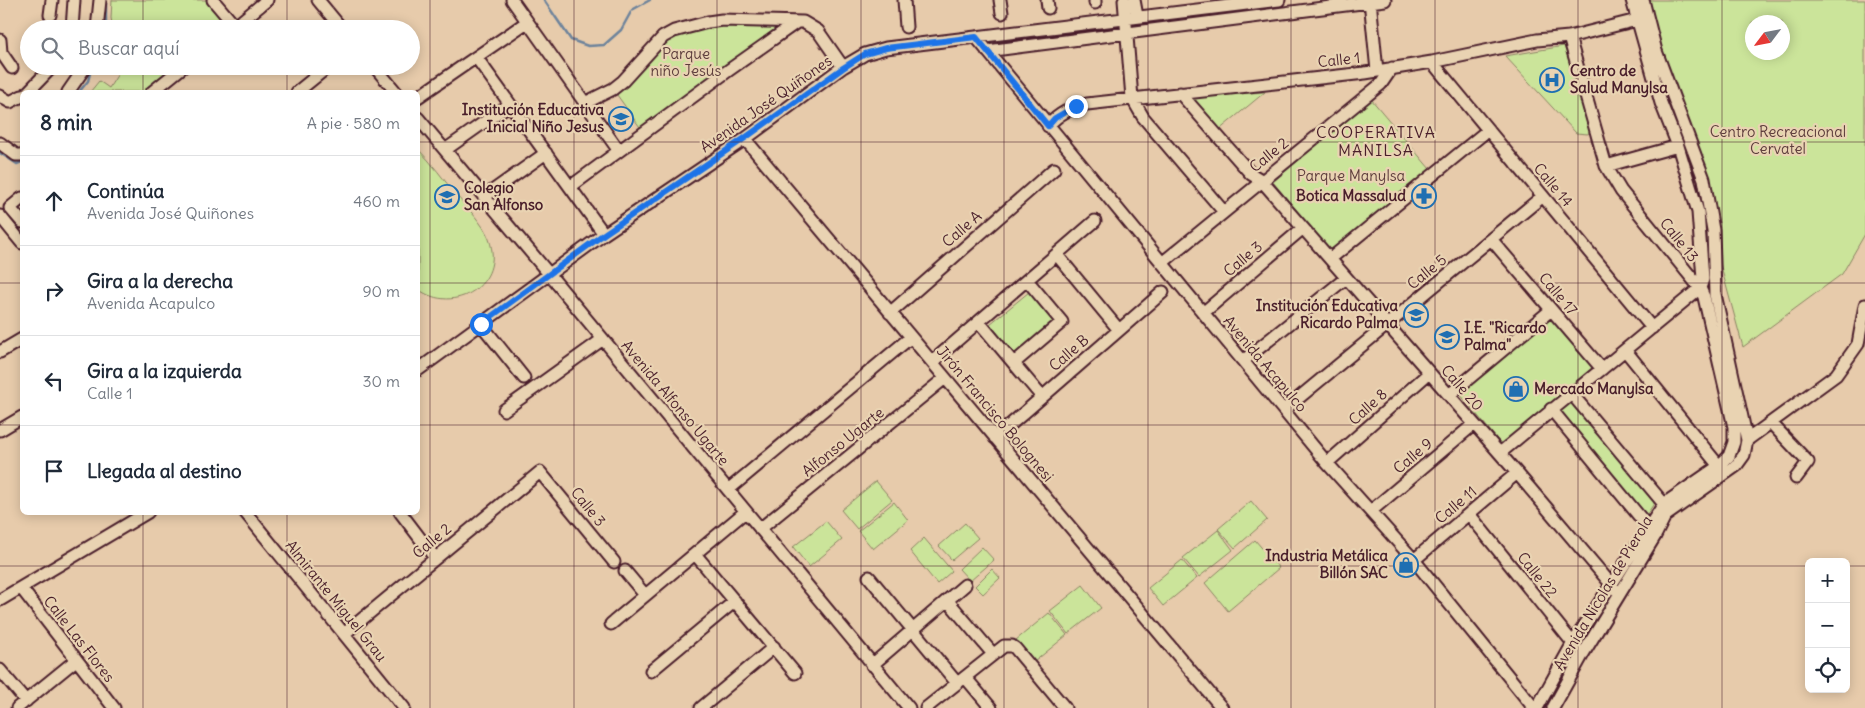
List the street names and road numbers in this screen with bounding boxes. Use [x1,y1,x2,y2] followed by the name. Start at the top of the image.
[1317,48,1361,71] street label: Calle 1
[696,51,835,156] street label: Avenida José Quiñones
[1245,133,1292,176] street label: Calle 2
[1530,159,1577,211] street label: Calle 14
[938,206,986,251] street label: Calle A
[1656,214,1703,266] street label: Calle 13
[1219,237,1266,280] street label: Calle 3
[1403,250,1450,293] street label: Calle 5
[1535,268,1582,319] street label: Calle 17
[1219,312,1311,416] street label: Avenida Acapulco
[1045,330,1093,375] street label: Calle B
[617,336,733,469] street label: Avenida Alfonso Ugarte
[933,342,1058,485] street label: Jirón Francisco Bolognesi
[1437,361,1488,415] street label: Calle 20
[1344,384,1391,429] street label: Calle 8
[798,403,887,480] street label: Alfonso Ugarte
[1389,434,1436,477] street label: Calle 9
[1431,482,1480,528] street label: Calle 11
[567,483,610,530] street label: Calle 3
[1549,512,1657,674] street label: Avenida Nicolas de Pierola
[408,519,455,562] street label: Calle 2
[282,536,391,665] street label: Almirante Miguel Grau
[1513,548,1561,601] street label: Calle 22
[40,592,119,686] street label: Calle Las Flores

